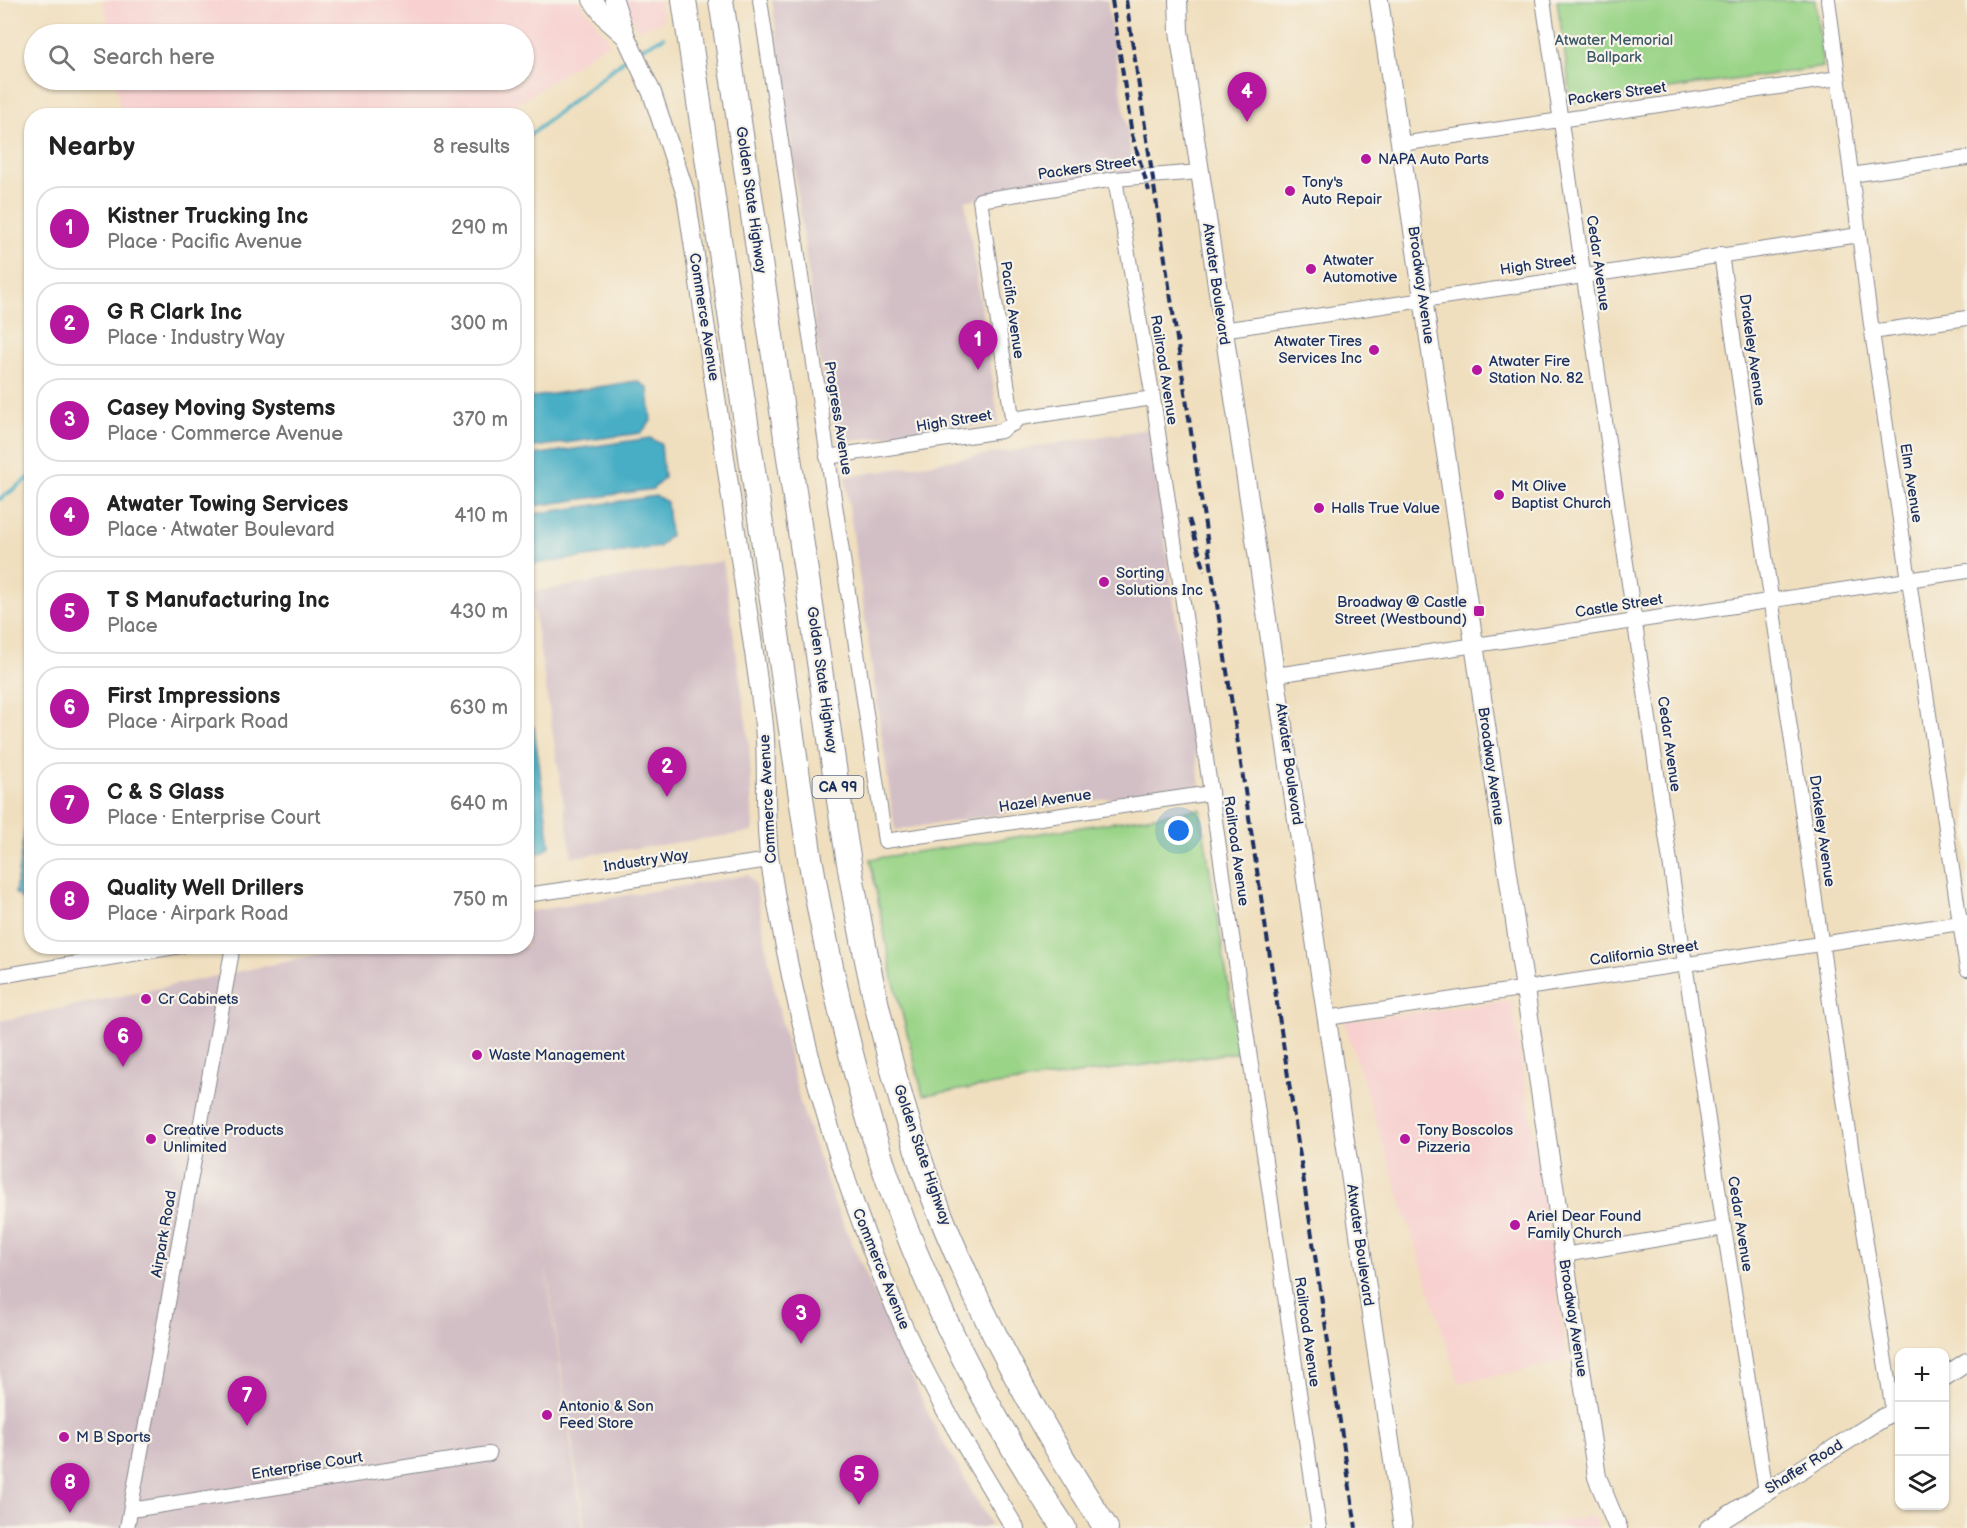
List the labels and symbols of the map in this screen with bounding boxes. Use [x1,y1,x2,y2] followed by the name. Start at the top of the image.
[1555,31,1673,67] park label: Atwater Memorial Ballpark
[1228,72,1266,122] pin: 4
[1567,78,1668,110] street label: Packers Street
[731,125,771,275] street label: Golden State Highway
[1378,150,1490,169] place label: NAPA Auto Parts
[1037,152,1138,184] street label: Packers Street
[1359,152,1373,166] marker: NAPA Auto Parts
[1302,173,1382,209] place label: Tony's Auto Repair
[1283,184,1297,198] marker: Tony's Auto Repair
[1582,214,1614,312] street label: Cedar Avenue
[1198,222,1234,346] street label: Atwater Boulevard
[1403,225,1439,345] street label: Broadway Avenue
[1499,250,1578,280] street label: High Street
[1323,251,1397,287] place label: Atwater Automotive
[685,252,724,382] street label: Commerce Avenue
[996,260,1028,360] street label: Pacific Avenue
[1304,262,1318,276] marker: Atwater Automotive
[1735,293,1769,407] street label: Drakeley Avenue
[1146,314,1182,426] street label: Railroad Avenue
[958,320,998,370] pin: 1
[1274,332,1363,368] place label: Atwater Tires Services Inc
[1367,343,1381,357] marker: Atwater Tires Services Inc
[1489,352,1584,388] place label: Atwater Fire Station No. 82
[820,360,856,476] street label: Progress Avenue
[1470,363,1484,377] marker: Atwater Fire Station No. 82
[915,406,994,436] street label: High Street
[1895,442,1927,524] street label: Elm Avenue
[1511,477,1611,513] place label: Mt Olive Baptist Church
[1492,488,1506,502] marker: Mt Olive Baptist Church
[1331,499,1440,518] place label: Halls True Value
[1312,501,1326,515] marker: Halls True Value
[1116,564,1203,600] place label: Sorting Solutions Inc
[1097,575,1111,589] marker: Sorting Solutions Inc
[1574,590,1664,622] street label: Castle Street
[1335,593,1467,629] place label: Broadway @ Castle Street (Westbound)
[1472,604,1486,618] marker: Broadway @ Castle Street (Westbound)
[802,605,842,755] street label: Golden State Highway
[1653,695,1685,793] street label: Cedar Avenue
[1271,702,1307,826] street label: Atwater Boulevard
[1473,706,1509,826] street label: Broadway Avenue
[755,734,781,864] street label: Commerce Avenue
[648,748,686,797] pin: 2
[1805,774,1839,888] street label: Drakeley Avenue
[812,776,864,798] road number: CA 99
[998,785,1092,817] street label: Hazel Avenue
[1219,795,1253,907] street label: Railroad Avenue
[1164,816,1193,845] your location
[602,846,690,876] street label: Industry Way
[1588,936,1700,970] street label: California Street
[158,990,239,1009] place label: Cr Cabinets
[139,992,153,1006] marker: Cr Cabinets
[104,1018,142,1067] pin: 6
[489,1046,626,1065] place label: Waste Management
[470,1048,484,1062] marker: Waste Management
[889,1082,955,1228] street label: Golden State Highway
[163,1121,284,1157] place label: Creative Products Unlimited
[1417,1121,1514,1157] place label: Tony Boscolos Pizzeria
[144,1132,158,1146] marker: Creative Products Unlimited
[1398,1132,1412,1146] marker: Tony Boscolos Pizzeria
[1723,1175,1757,1273] street label: Cedar Avenue
[1342,1183,1378,1307] street label: Atwater Boulevard
[147,1189,181,1279] street label: Airpark Road
[848,1206,914,1333] street label: Commerce Avenue
[1527,1207,1641,1243] place label: Ariel Dear Found Family Church
[1508,1218,1522,1232] marker: Ariel Dear Found Family Church
[1554,1258,1592,1378] street label: Broadway Avenue
[1290,1276,1324,1388] street label: Railroad Avenue
[782,1294,820,1344] pin: 3
[228,1376,266,1426] pin: 7
[559,1397,654,1433] place label: Antonio & Son Feed Store
[540,1408,554,1422] marker: Antonio & Son Feed Store
[76,1428,151,1447] place label: M B Sports
[57,1430,71,1444] marker: M B Sports
[1762,1436,1846,1498] street label: Shaffer Road
[250,1448,364,1484] street label: Enterprise Court
[840,1456,878,1505] pin: 5
[50,1464,90,1513] pin: 8

